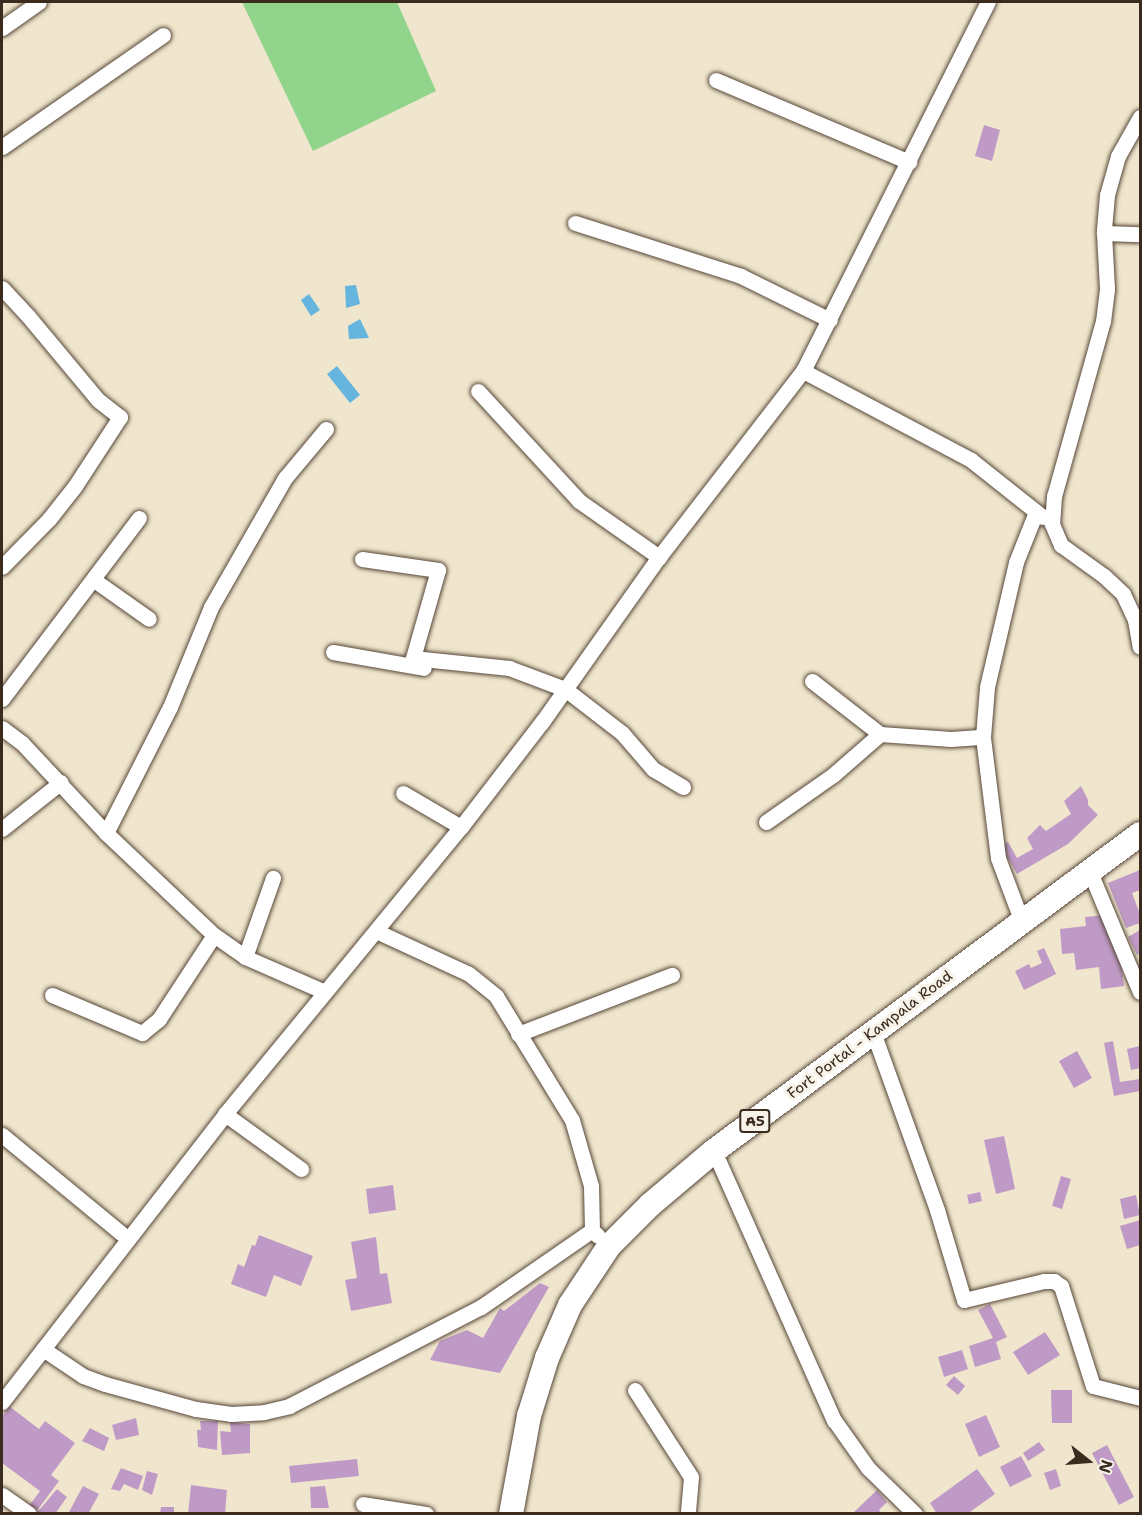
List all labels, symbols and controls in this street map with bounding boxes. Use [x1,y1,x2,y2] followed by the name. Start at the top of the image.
[784,967,956,1103] street label: Fort Portal - Kampala Road
[738,1110,771,1132] road number: A5
[1058,1431,1118,1491] north arrow
[1094,1457,1118,1476] text: N

